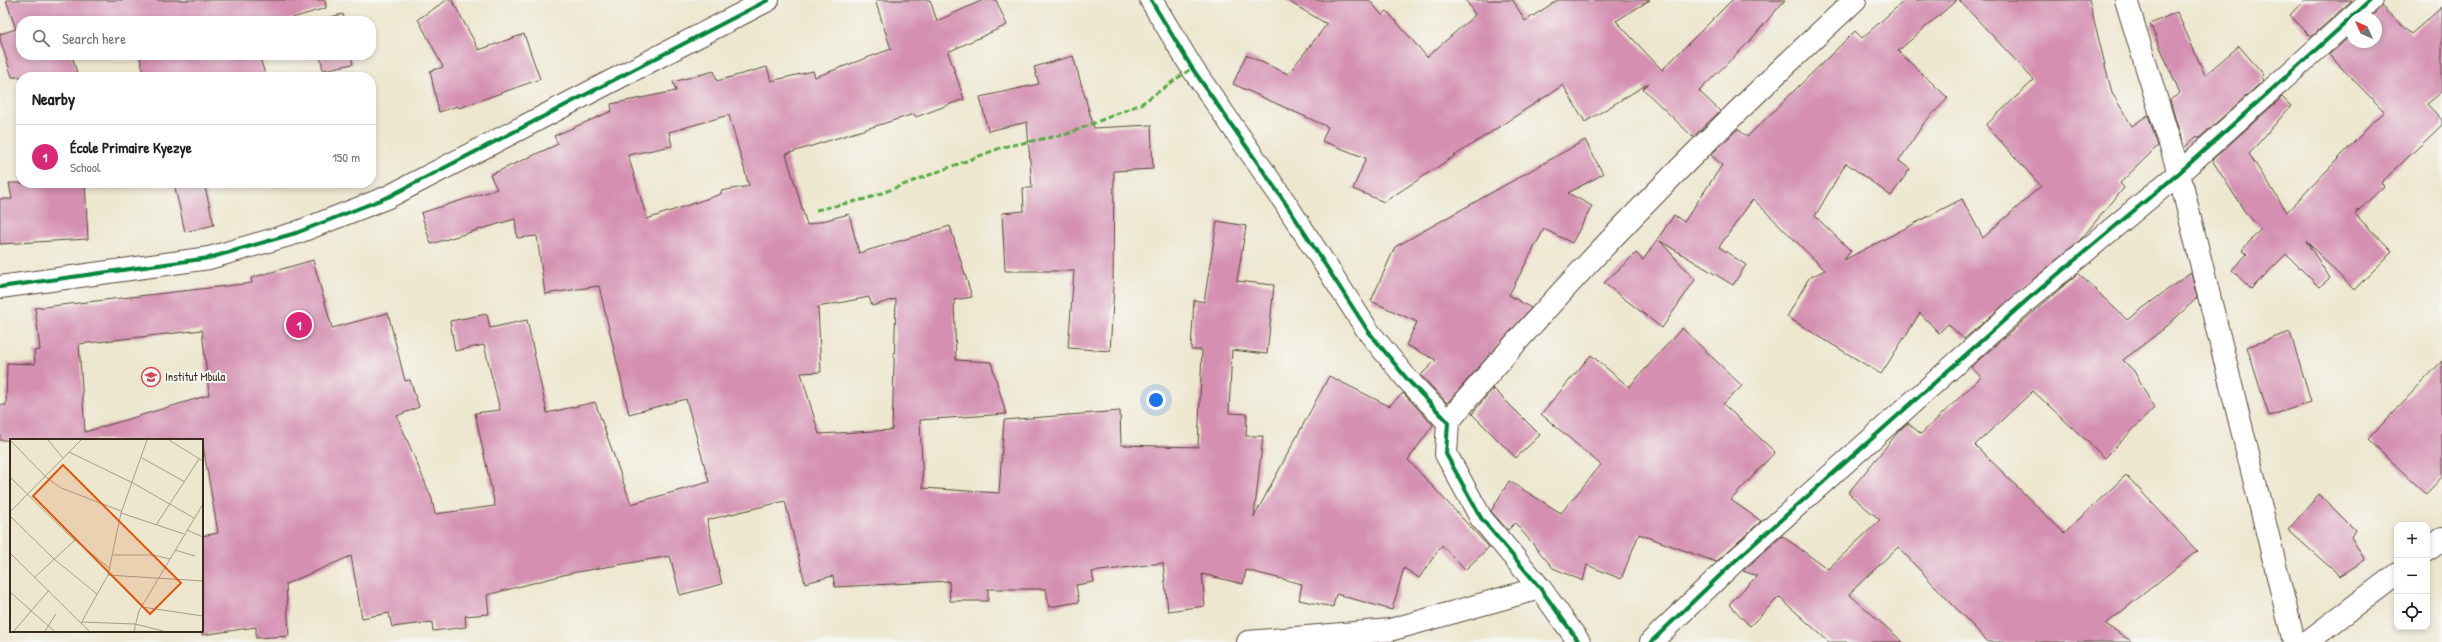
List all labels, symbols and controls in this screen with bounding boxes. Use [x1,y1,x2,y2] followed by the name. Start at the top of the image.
[2346,12,2382,48] north arrow
[16,16,376,60] search box
[30,27,52,49] icon: search
[62,28,126,49] text: Search here
[32,87,75,110] text: Nearby
[70,137,192,158] text: École Primaire Kyezye
[43,148,47,166] text: 1
[332,148,360,166] text: 150 m
[70,158,100,176] text: School
[286,310,312,340] pin: 1
[140,366,162,388] school or university icon: Institut Mbula
[165,368,226,385] place label: Institut Mbula
[1146,390,1166,410] your location
[10,439,203,632] inset map
[2394,522,2430,630] map controls
[2394,522,2430,558] button: +
[2394,558,2430,594] button: −
[2394,594,2430,630] button: locate

